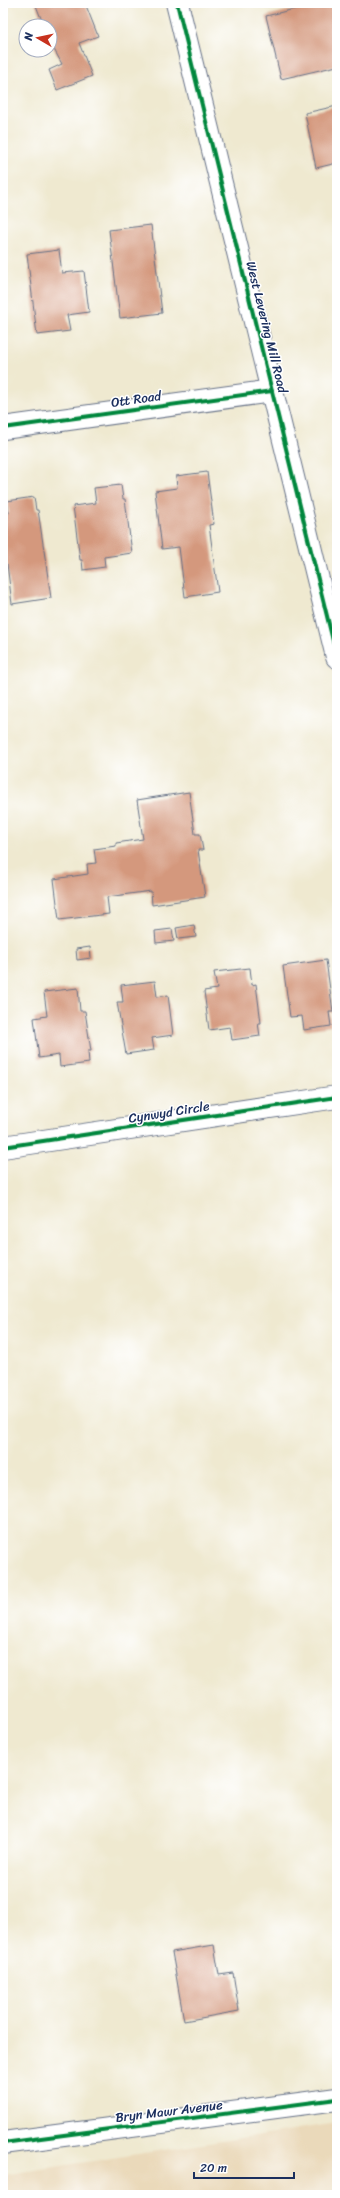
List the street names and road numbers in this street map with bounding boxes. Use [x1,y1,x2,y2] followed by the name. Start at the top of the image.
[239,259,295,397] street label: West Levering Mill Road
[109,384,164,414] street label: Ott Road
[127,1094,211,1130] street label: Cynwyd Circle
[114,2093,224,2129] street label: Bryn Mawr Avenue

